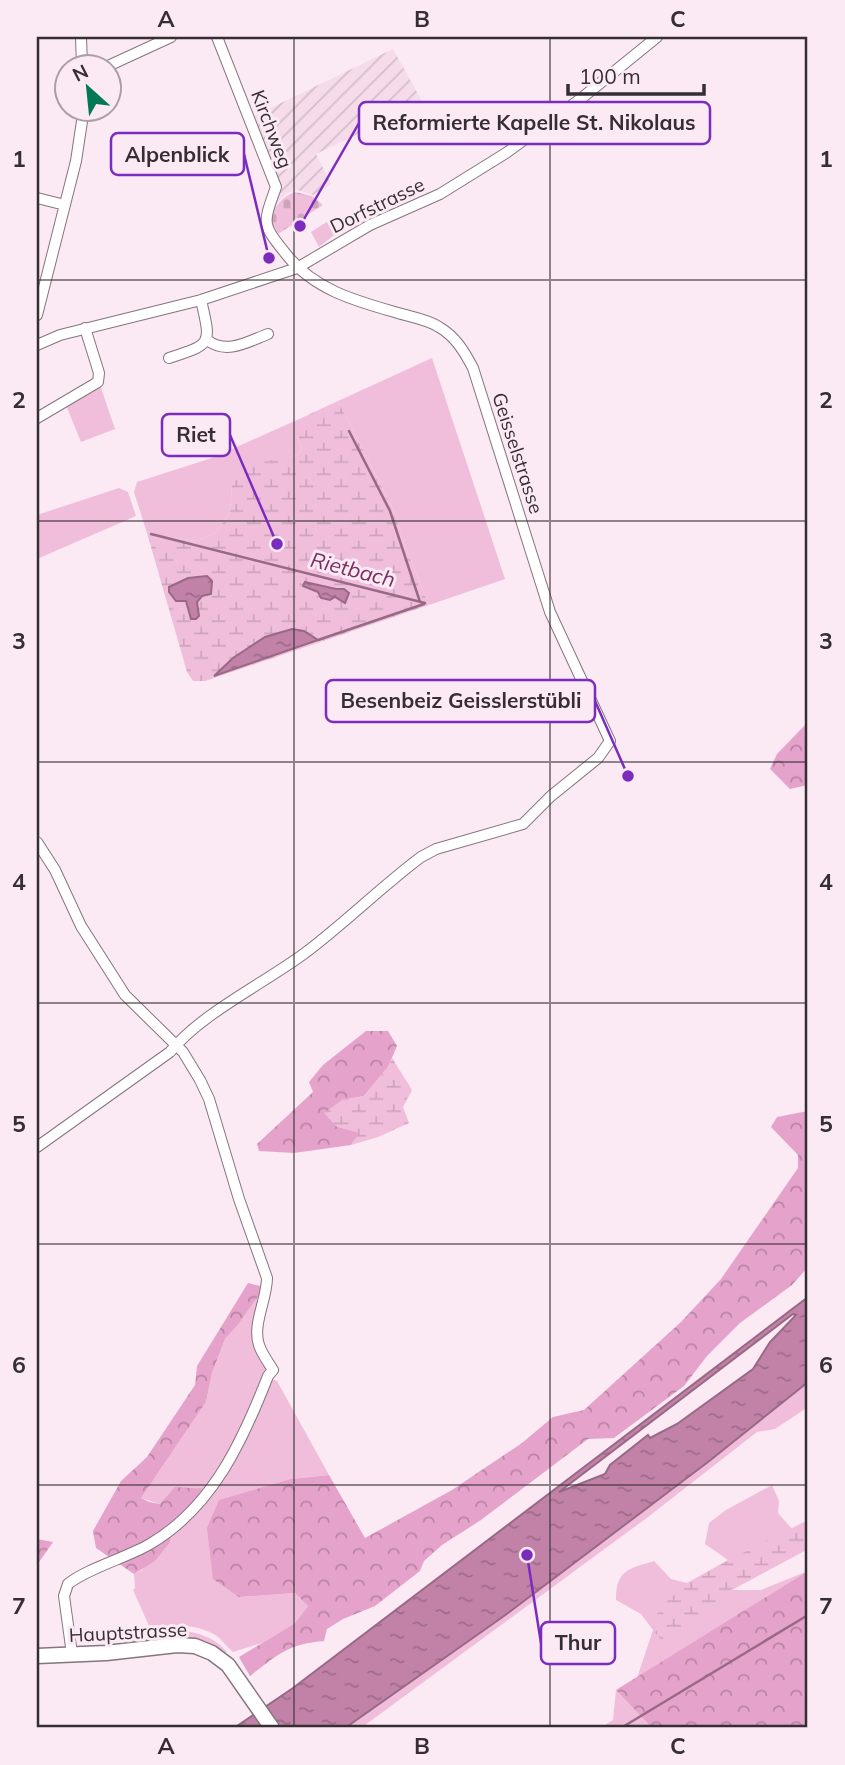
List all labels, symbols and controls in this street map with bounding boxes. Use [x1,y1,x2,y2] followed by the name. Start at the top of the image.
[157,4,175,33] text: A
[414,4,430,33] text: B
[670,4,686,33] text: C
[52,52,122,122] north arrow
[568,52,705,96] scale bar
[68,59,92,87] text: N
[579,63,641,89] text: 100 m
[246,86,298,172] street label: Kirchweg
[359,102,710,144] callout: Reformierte Kapelle St. Nikolaus
[372,109,696,135] text: Reformierte Kapelle St. Nikolaus
[111,133,244,175] callout: Alpenblick
[125,141,230,167] text: Alpenblick
[12,144,26,173] text: 1
[819,144,833,173] text: 1
[326,172,428,238] street label: Dorfstrasse
[12,385,26,414] text: 2
[819,385,833,414] text: 2
[487,389,549,517] street label: Geisselstrasse
[162,414,230,456] callout: Riet
[176,421,216,447] text: Riet
[308,546,398,592] water label: Rietbach
[12,626,26,655] text: 3
[819,626,833,655] text: 3
[326,680,595,722] callout: Besenbeiz Geisslerstübli
[340,687,582,713] text: Besenbeiz Geisslerstübli
[12,867,26,896] text: 4
[819,867,833,896] text: 4
[12,1109,26,1138] text: 5
[819,1109,833,1138] text: 5
[12,1350,26,1379] text: 6
[819,1350,833,1379] text: 6
[12,1591,26,1620] text: 7
[819,1591,833,1620] text: 7
[68,1617,188,1647] street label: Hauptstrasse
[541,1622,615,1664] callout: Thur
[555,1629,602,1655] text: Thur
[157,1731,175,1760] text: A
[414,1731,430,1760] text: B
[670,1731,686,1760] text: C

